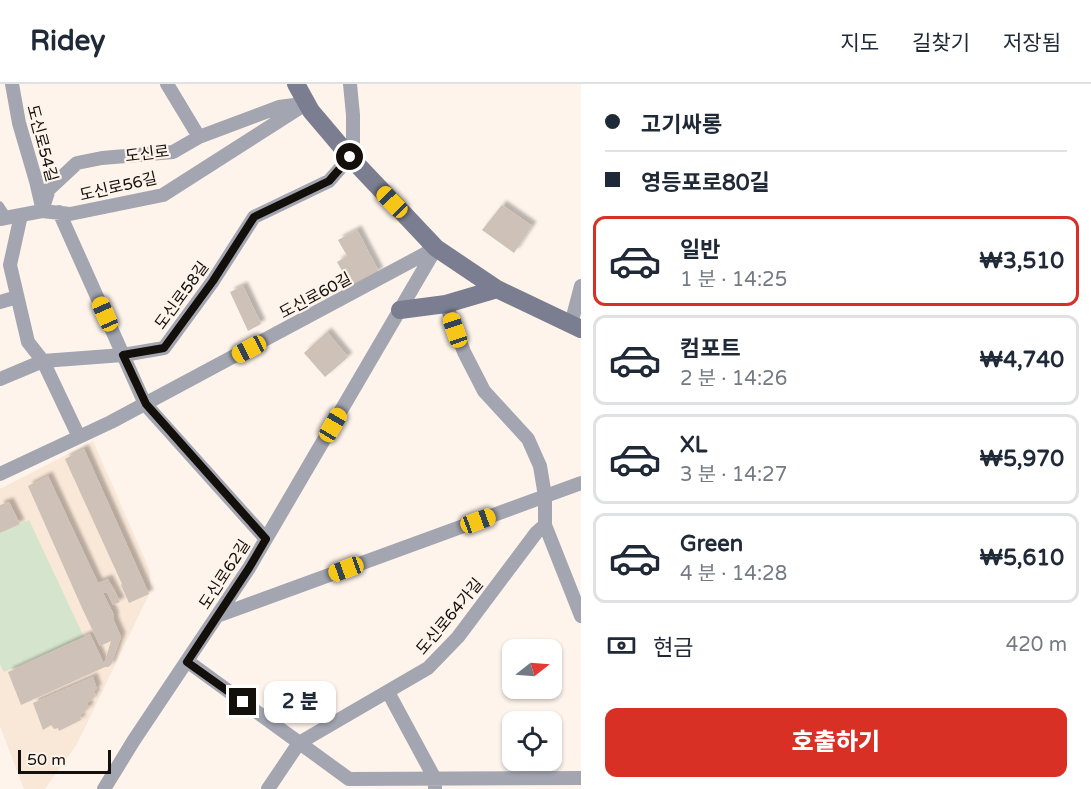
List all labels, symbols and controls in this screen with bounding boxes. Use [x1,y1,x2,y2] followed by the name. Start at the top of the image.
[30,24,105,58] text: Ridey
[840,31,879,56] text: 지도
[912,31,970,56] text: 길찾기
[1003,31,1061,56] text: 저장됨
[22,103,62,184] street label: 도신로54길
[641,112,722,138] text: 고기싸롱
[124,141,171,167] street label: 도신로
[336,143,363,170] route start
[77,168,159,206] street label: 도신로56길
[641,170,770,196] text: 영등포로80길
[373,183,411,221] car
[608,234,662,288] icon: car
[680,237,720,263] text: 일반
[979,248,1064,274] text: ₩3,510
[151,258,213,333] street label: 도신로58길
[680,268,787,292] text: 1 분 · 14:25
[276,269,355,323] street label: 도신로60길
[89,294,121,334] car
[441,310,469,350] car
[229,333,269,365] car
[608,333,662,387] icon: car
[680,336,741,362] text: 컴포트
[979,347,1064,373] text: ₩4,740
[680,367,787,391] text: 2 분 · 14:26
[316,405,350,445] car
[608,432,662,486] icon: car
[680,432,707,458] text: XL
[979,446,1064,472] text: ₩5,970
[680,463,787,487] text: 3 분 · 14:27
[458,506,498,536] car
[608,531,662,585] icon: car
[680,531,743,557] text: Green
[195,536,255,613] street label: 도신로62길
[979,545,1064,571] text: ₩5,610
[326,554,366,584] car
[680,562,787,586] text: 4 분 · 14:28
[412,574,488,659] street label: 도신로64가길
[605,629,638,662] icon: cash
[1006,633,1067,657] text: 420 m
[653,635,693,661] text: 현금
[502,639,562,699] north arrow
[502,639,562,771] map controls
[264,681,336,723] callout: 2 분
[229,688,256,715] route end
[282,690,318,714] text: 2 분
[605,708,1067,777] button: 호출하기
[502,711,562,771] button: locate
[18,747,111,774] scale bar
[27,750,66,770] text: 50 m

